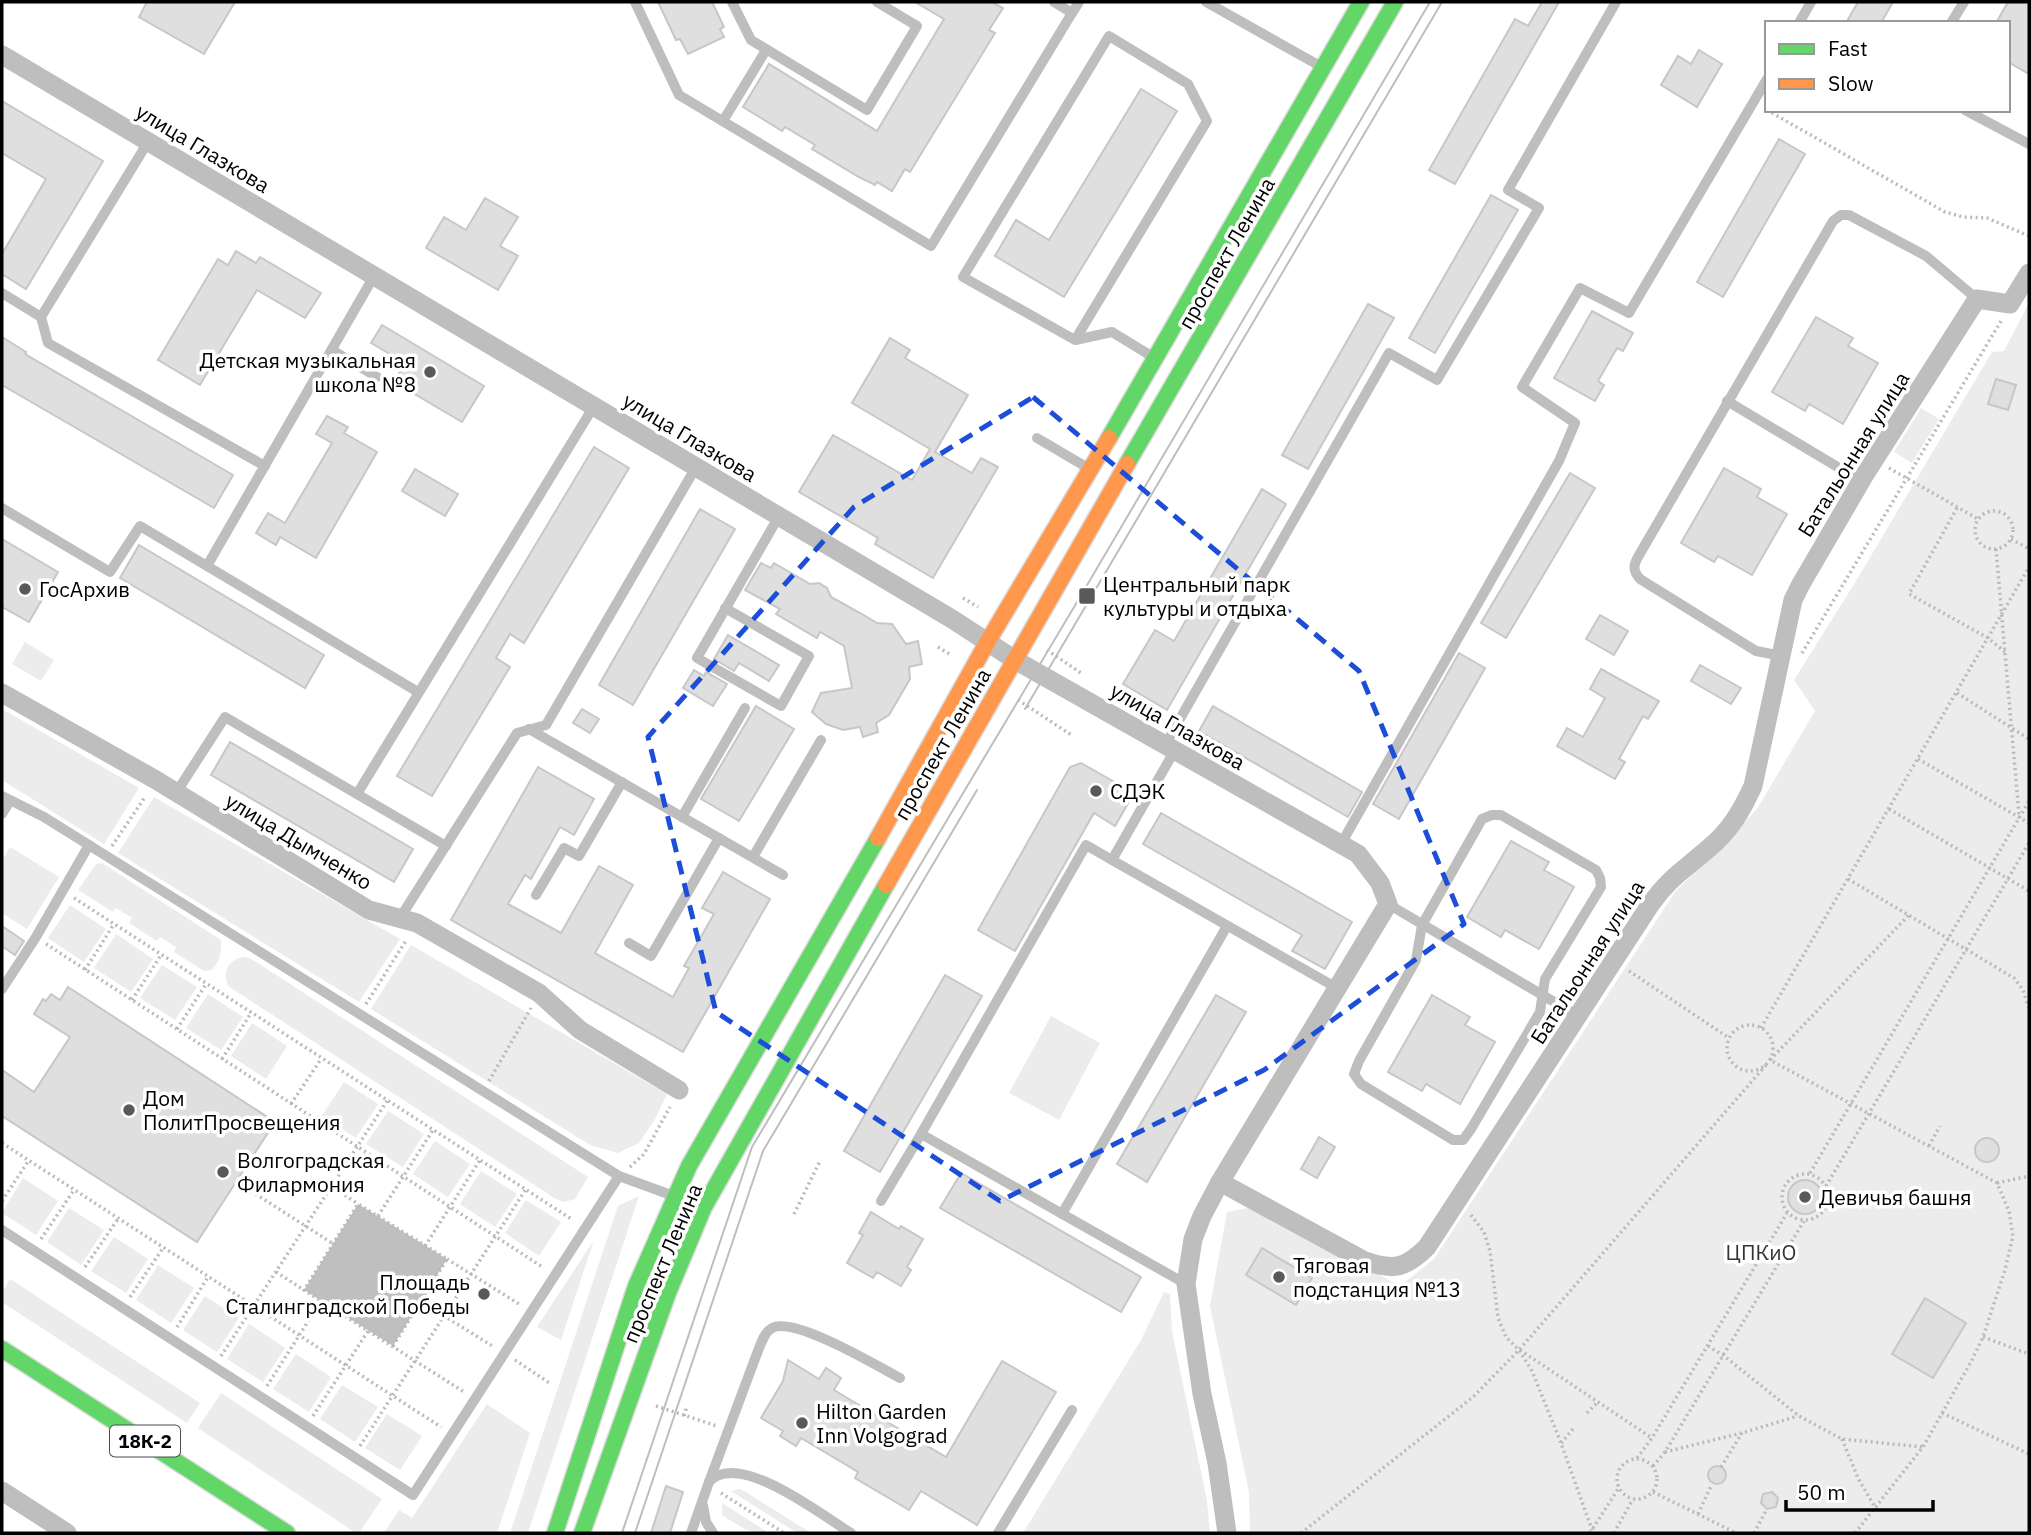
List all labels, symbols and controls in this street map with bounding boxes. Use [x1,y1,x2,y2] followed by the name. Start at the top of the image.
[1765,21,2010,112] legend
[1828,34,1868,62] text: Fast
[1828,69,1874,97] text: Slow
[131,97,275,199] street label: улица Глазкова
[1171,172,1281,334] street label: проспект Ленина
[199,346,416,398] place label: Детская музыкальная школа №8
[422,364,438,380] marker: Детская музыкальная школа №8
[1791,366,1915,542] street label: Батальонная улица
[618,386,762,488] street label: улица Глазкова
[1103,570,1290,622] place label: Центральный парк культуры и отдыха
[39,575,130,603] place label: ГосАрхив
[17,581,33,597] marker: ГосАрхив
[1077,586,1097,606] marker: Центральный парк культуры и отдыха
[887,663,997,825] street label: проспект Ленина
[1105,676,1251,776] street label: улица Глазкова
[1110,777,1165,805] place label: СДЭК
[1088,783,1104,799] marker: СДЭК
[220,786,378,896] street label: улица Дымченко
[1524,875,1650,1049] street label: Батальонная улица
[143,1084,340,1136] place label: Дом ПолитПросвещения
[121,1102,137,1118] marker: Дом ПолитПросвещения
[237,1146,385,1198] place label: Волгоградская Филармония
[215,1164,231,1180] marker: Волгоградская Филармония
[616,1179,708,1347] street label: проспект Ленина
[1819,1183,1972,1211] place label: Девичья башня
[1797,1189,1813,1205] marker: Девичья башня
[1726,1238,1796,1266] park label: ЦПКиО
[1293,1251,1461,1303] place label: Тяговая подстанция №13
[225,1268,470,1320] place label: Площадь Сталинградской Победы
[1271,1269,1287,1285] marker: Тяговая подстанция №13
[476,1286,492,1302] marker: Площадь Сталинградской Победы
[816,1397,948,1449] place label: Hilton Garden Inn Volgograd
[794,1415,810,1431] marker: Hilton Garden Inn Volgograd
[110,1426,180,1456] road number: 18К-2
[1786,1468,1933,1512] scale bar
[1797,1478,1846,1506] text: 50 m

